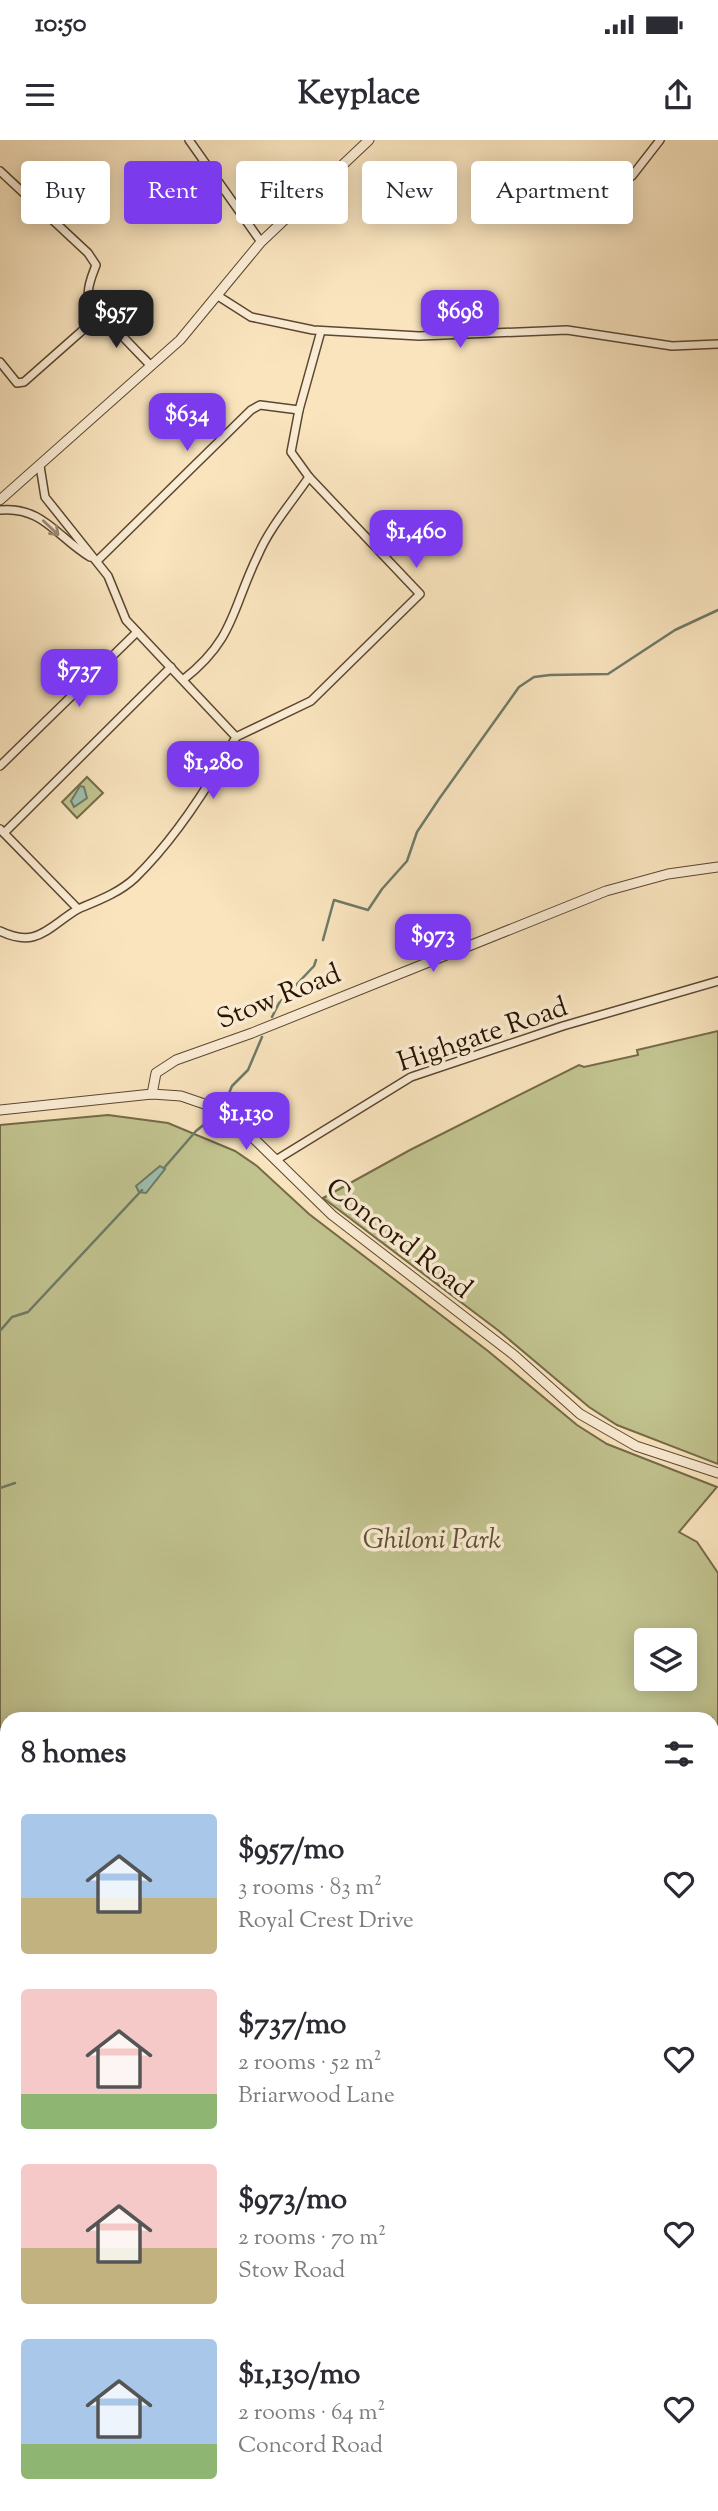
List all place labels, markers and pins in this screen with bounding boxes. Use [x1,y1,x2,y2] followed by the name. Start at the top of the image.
[75,290,157,350] pin: $957
[419,290,501,350] pin: $698
[146,394,228,453] pin: $634
[359,510,473,570] pin: $1,460
[38,650,120,709] pin: $737
[156,742,270,801] pin: $1,280
[392,914,474,974] pin: $973
[189,1093,303,1152] pin: $1,130

